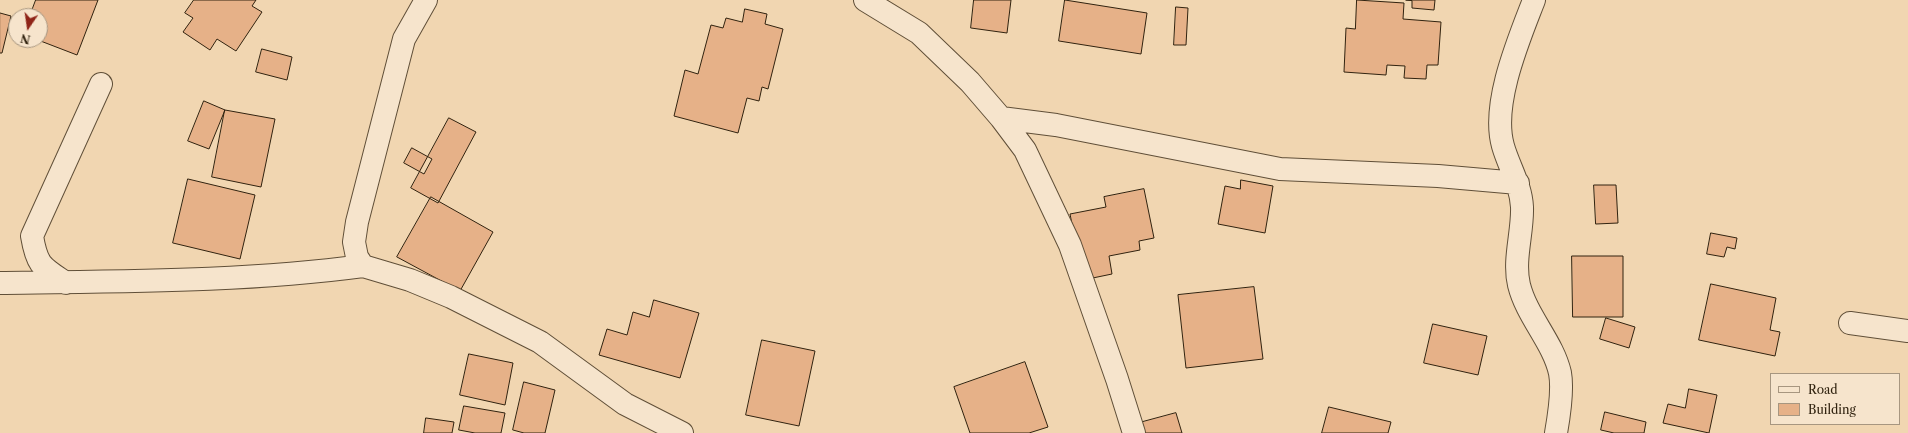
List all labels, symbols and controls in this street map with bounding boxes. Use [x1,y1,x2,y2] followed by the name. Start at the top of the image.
[8,8,48,48] north arrow
[19,31,32,47] text: N
[1770,373,1900,425] legend
[1808,382,1838,397] text: Road
[1808,402,1856,417] text: Building

